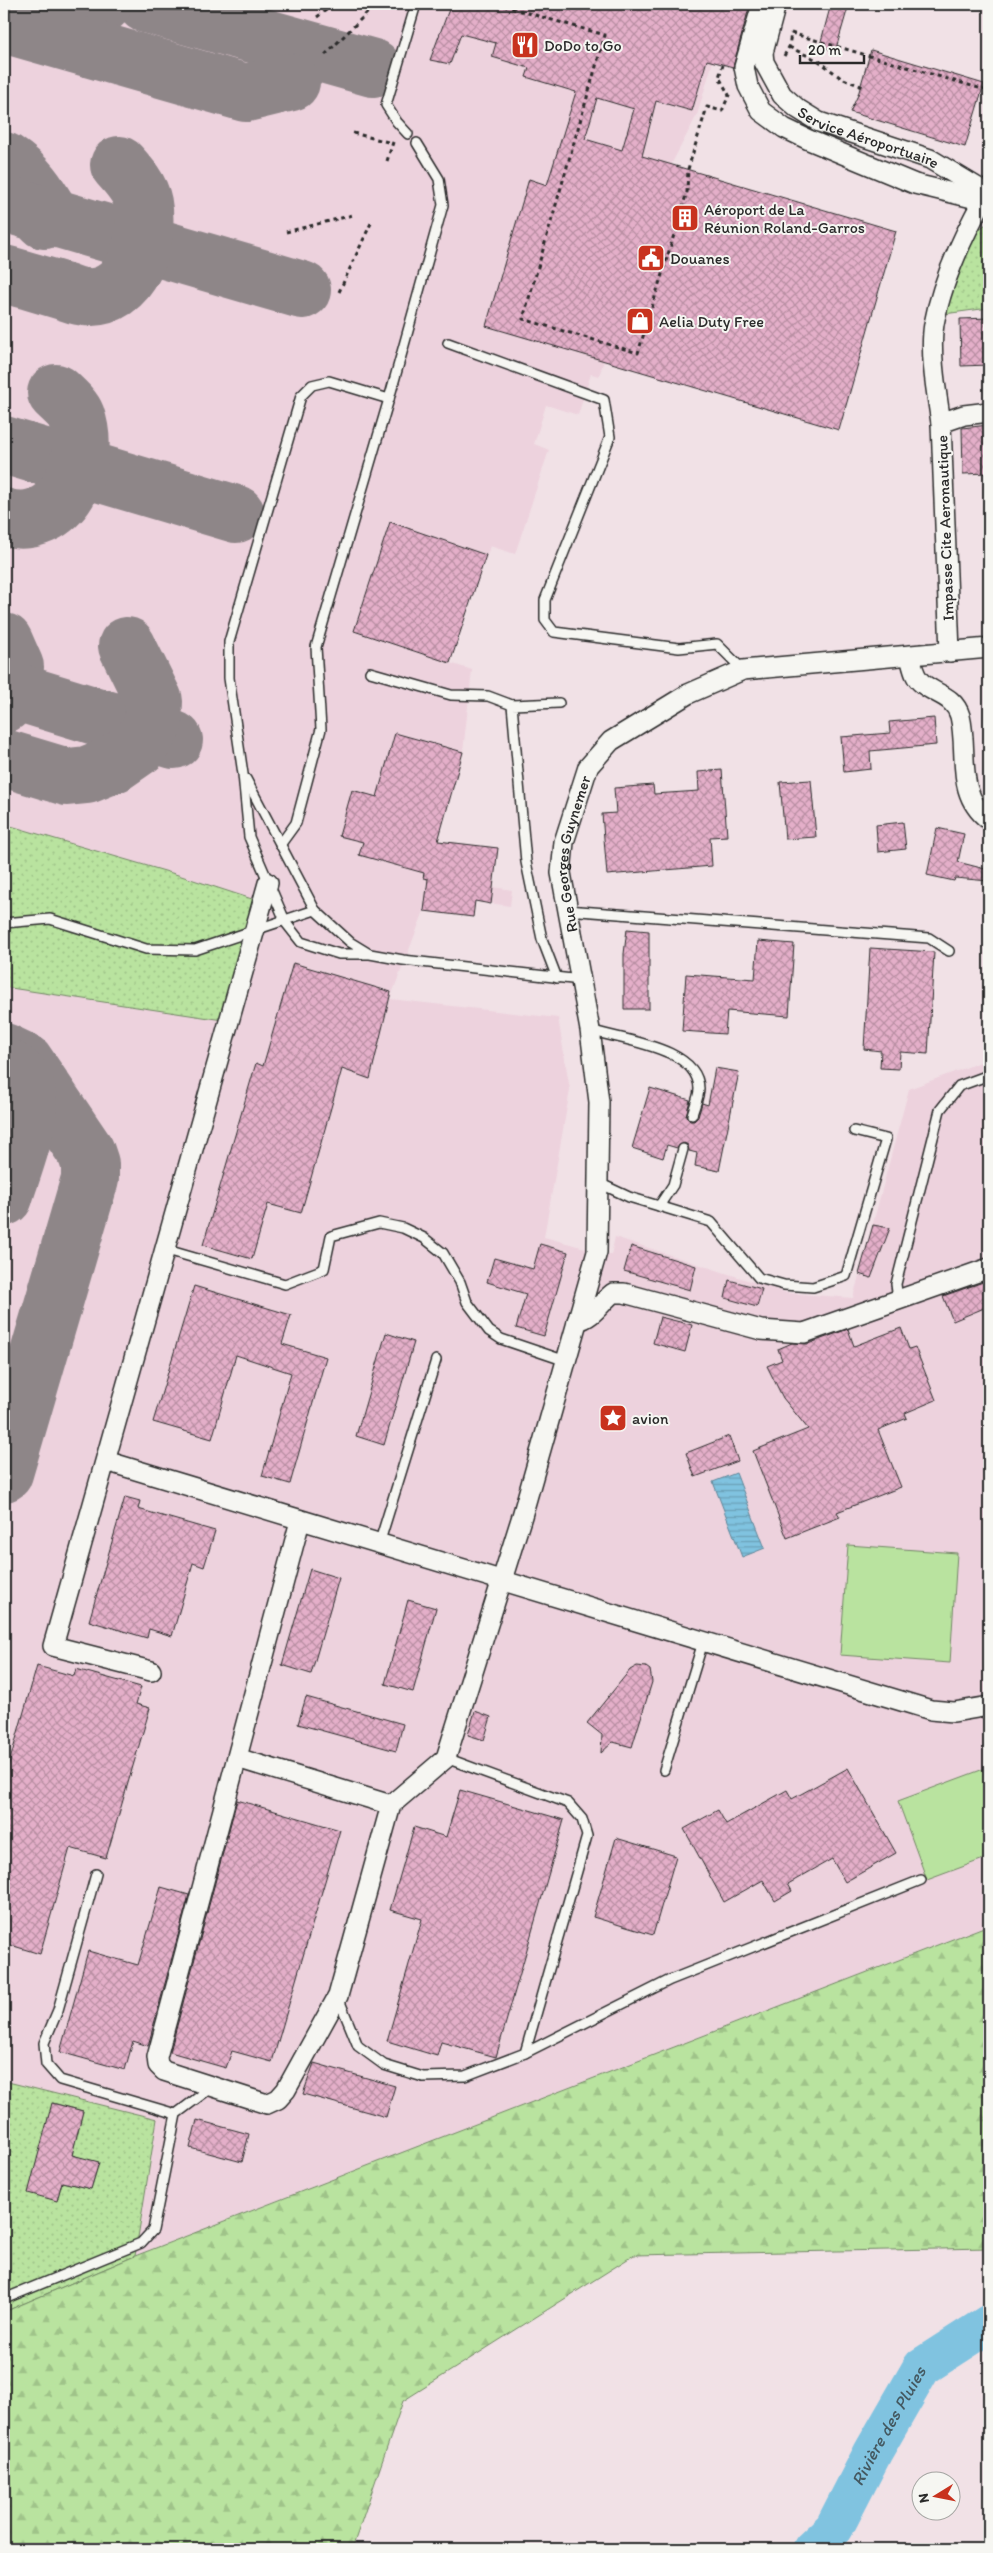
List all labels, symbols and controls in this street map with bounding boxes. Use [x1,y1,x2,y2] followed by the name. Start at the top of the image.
[510,30,540,60] restaurant icon: DoDo to Go
[800,32,864,64] scale bar
[544,36,622,55] place label: DoDo to Go
[808,41,842,59] text: 20 m
[794,102,943,172] street label: Service Aéroportuaire
[704,200,865,237] place label: Aéroport de La Réunion Roland-Garros
[670,203,700,233] building icon: Aéroport de La Réunion Roland-Garros
[636,243,666,273] public building icon: Douanes
[670,249,730,268] place label: Douanes
[625,306,655,336] shop icon: Aelia Duty Free
[659,312,764,331] place label: Aelia Duty Free
[932,435,958,621] street label: Impasse Cite Aeronautique
[551,772,594,934] street label: Rue Georges Guynemer
[598,1403,628,1433] place icon: avion
[632,1409,669,1428] place label: avion
[846,2362,931,2490] water label: Rivière des Pluies
[910,2470,960,2520] north arrow
[914,2492,933,2504] text: N

